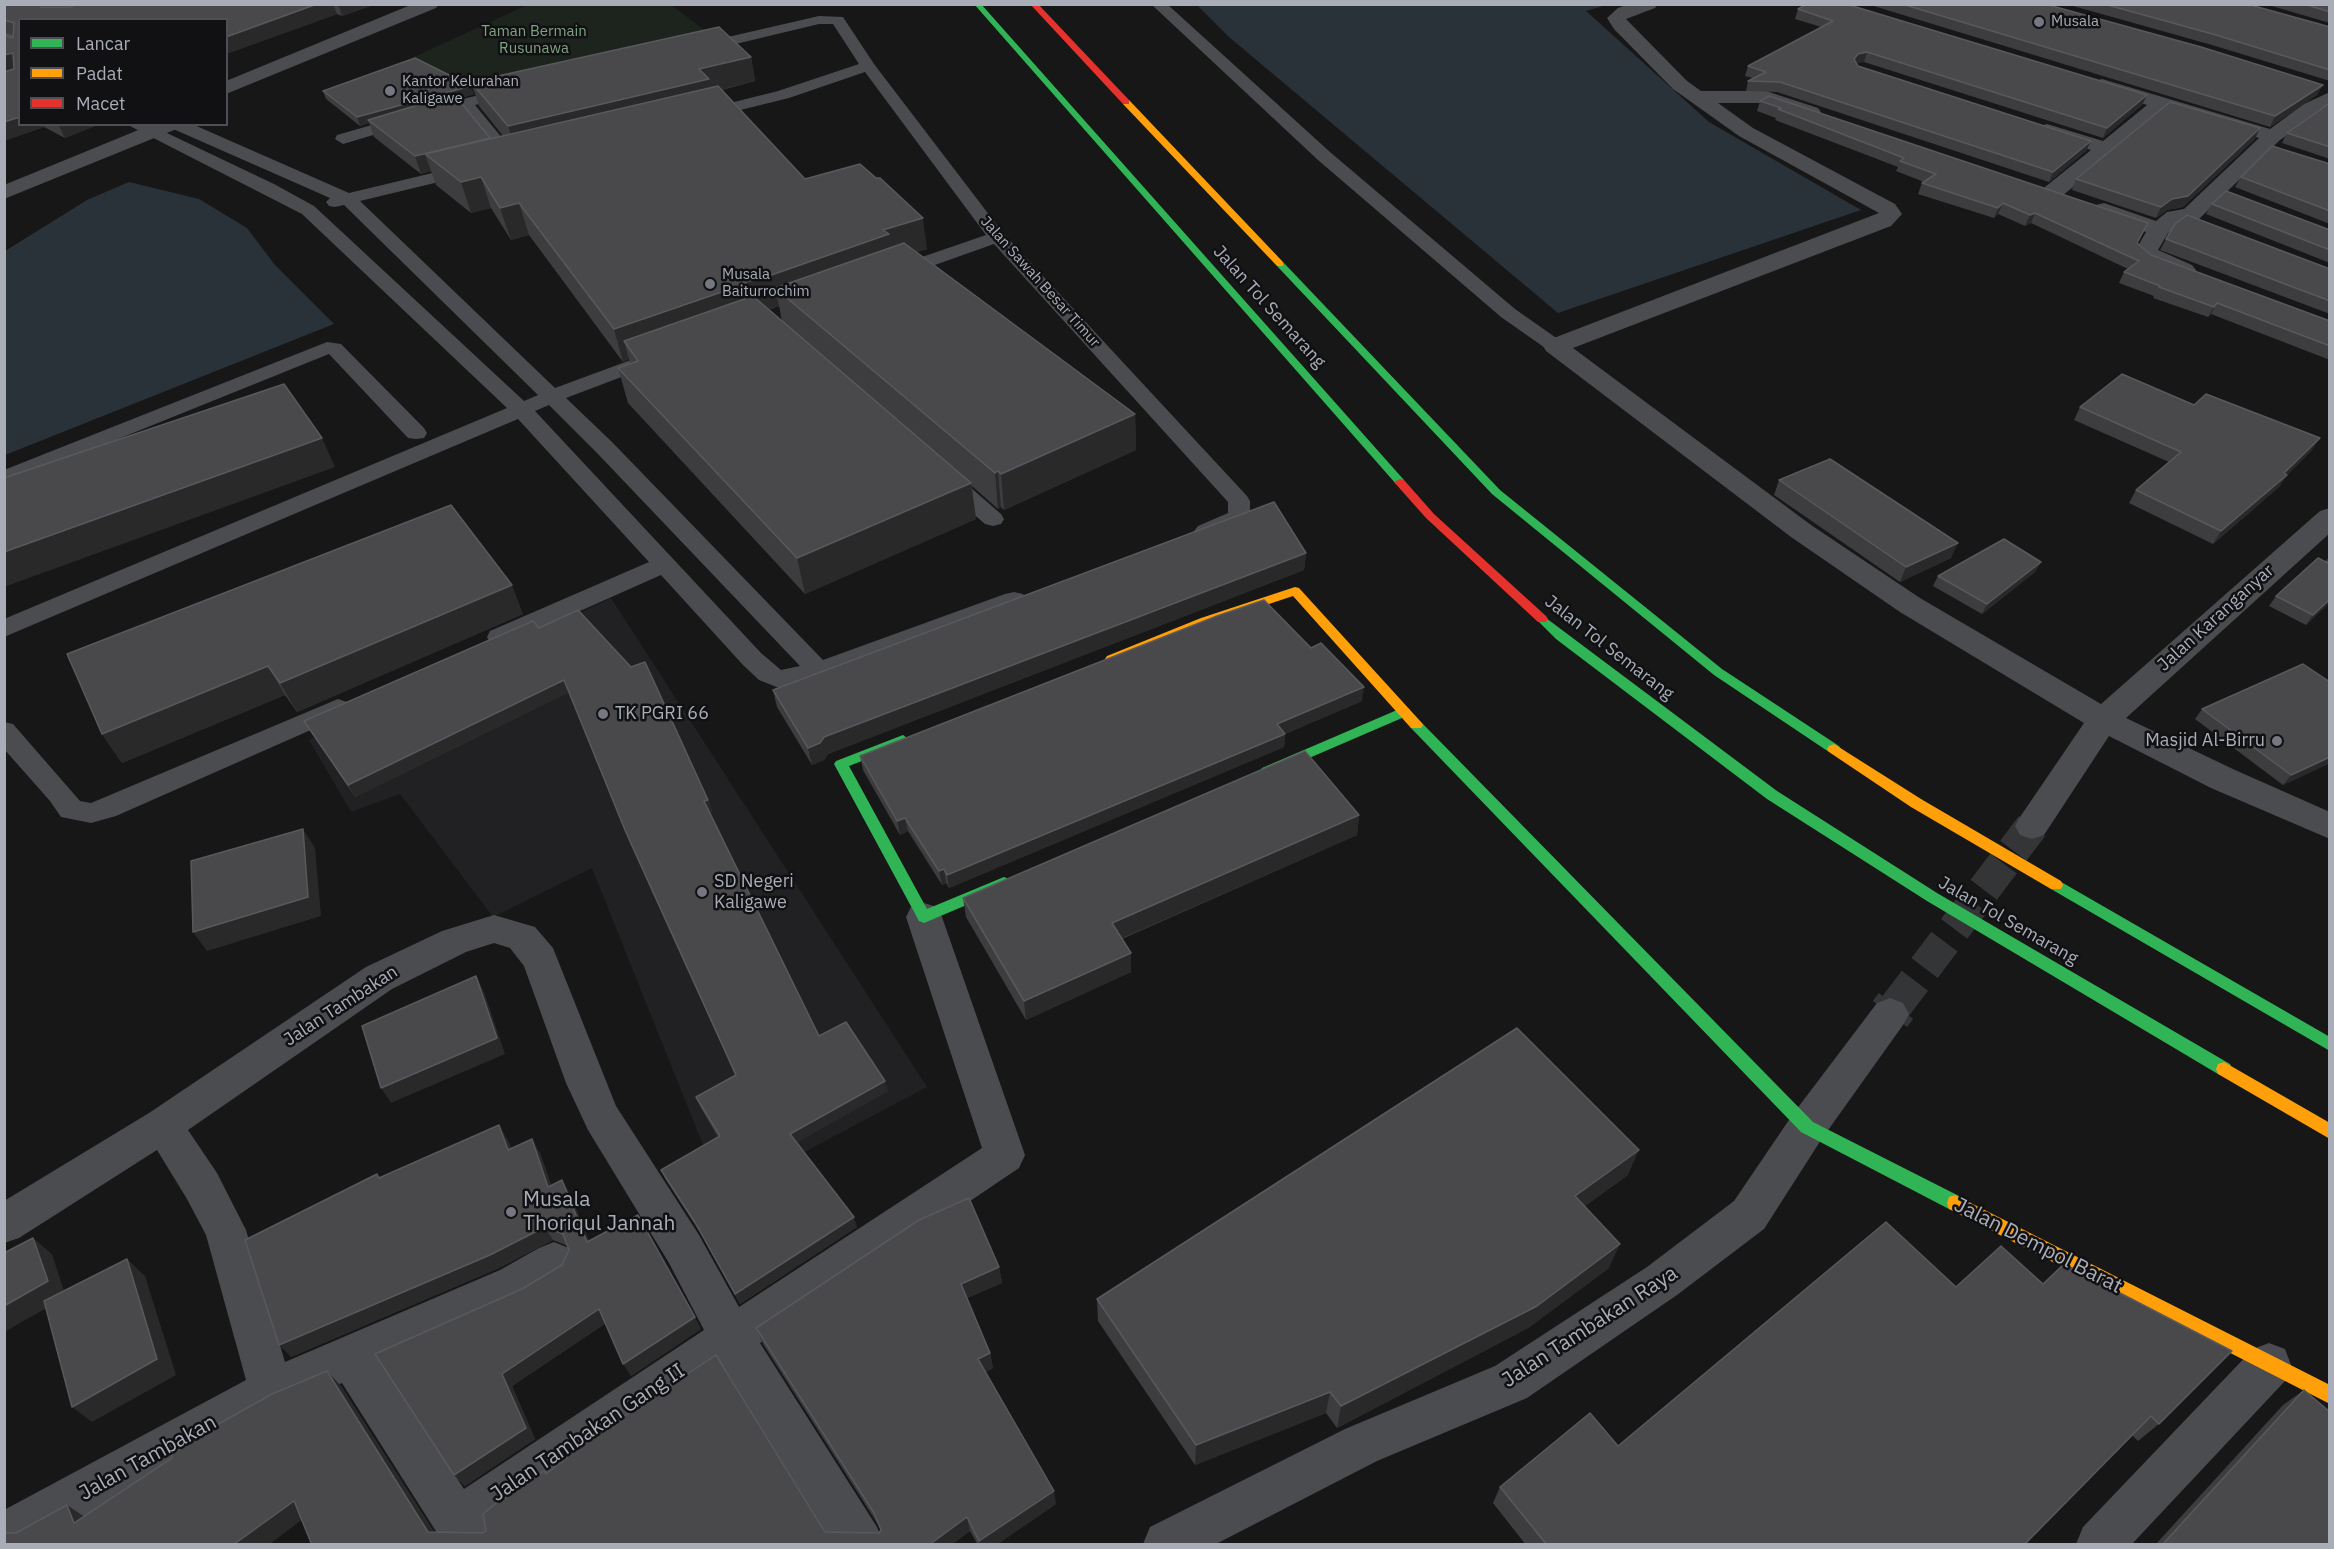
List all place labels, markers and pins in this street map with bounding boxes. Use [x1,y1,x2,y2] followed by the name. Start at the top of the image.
[2051,13,2099,31] place label: Musala
[2032,15,2046,29] marker: Musala
[402,73,519,108] place label: Kantor Kelurahan Kaligawe
[383,84,397,98] marker: Kantor Kelurahan Kaligawe
[722,266,810,301] place label: Musala Baiturrochim
[703,277,717,291] marker: Musala Baiturrochim
[615,703,709,725] place label: TK PGRI 66
[596,707,610,721] marker: TK PGRI 66
[2145,730,2265,752] place label: Masjid Al-Birru
[2270,734,2284,748] marker: Masjid Al-Birru
[714,871,794,914] place label: SD Negeri Kaligawe
[695,885,709,899] marker: SD Negeri Kaligawe
[523,1187,675,1237] place label: Musala Thoriqul Jannah
[504,1205,518,1219] marker: Musala Thoriqul Jannah

